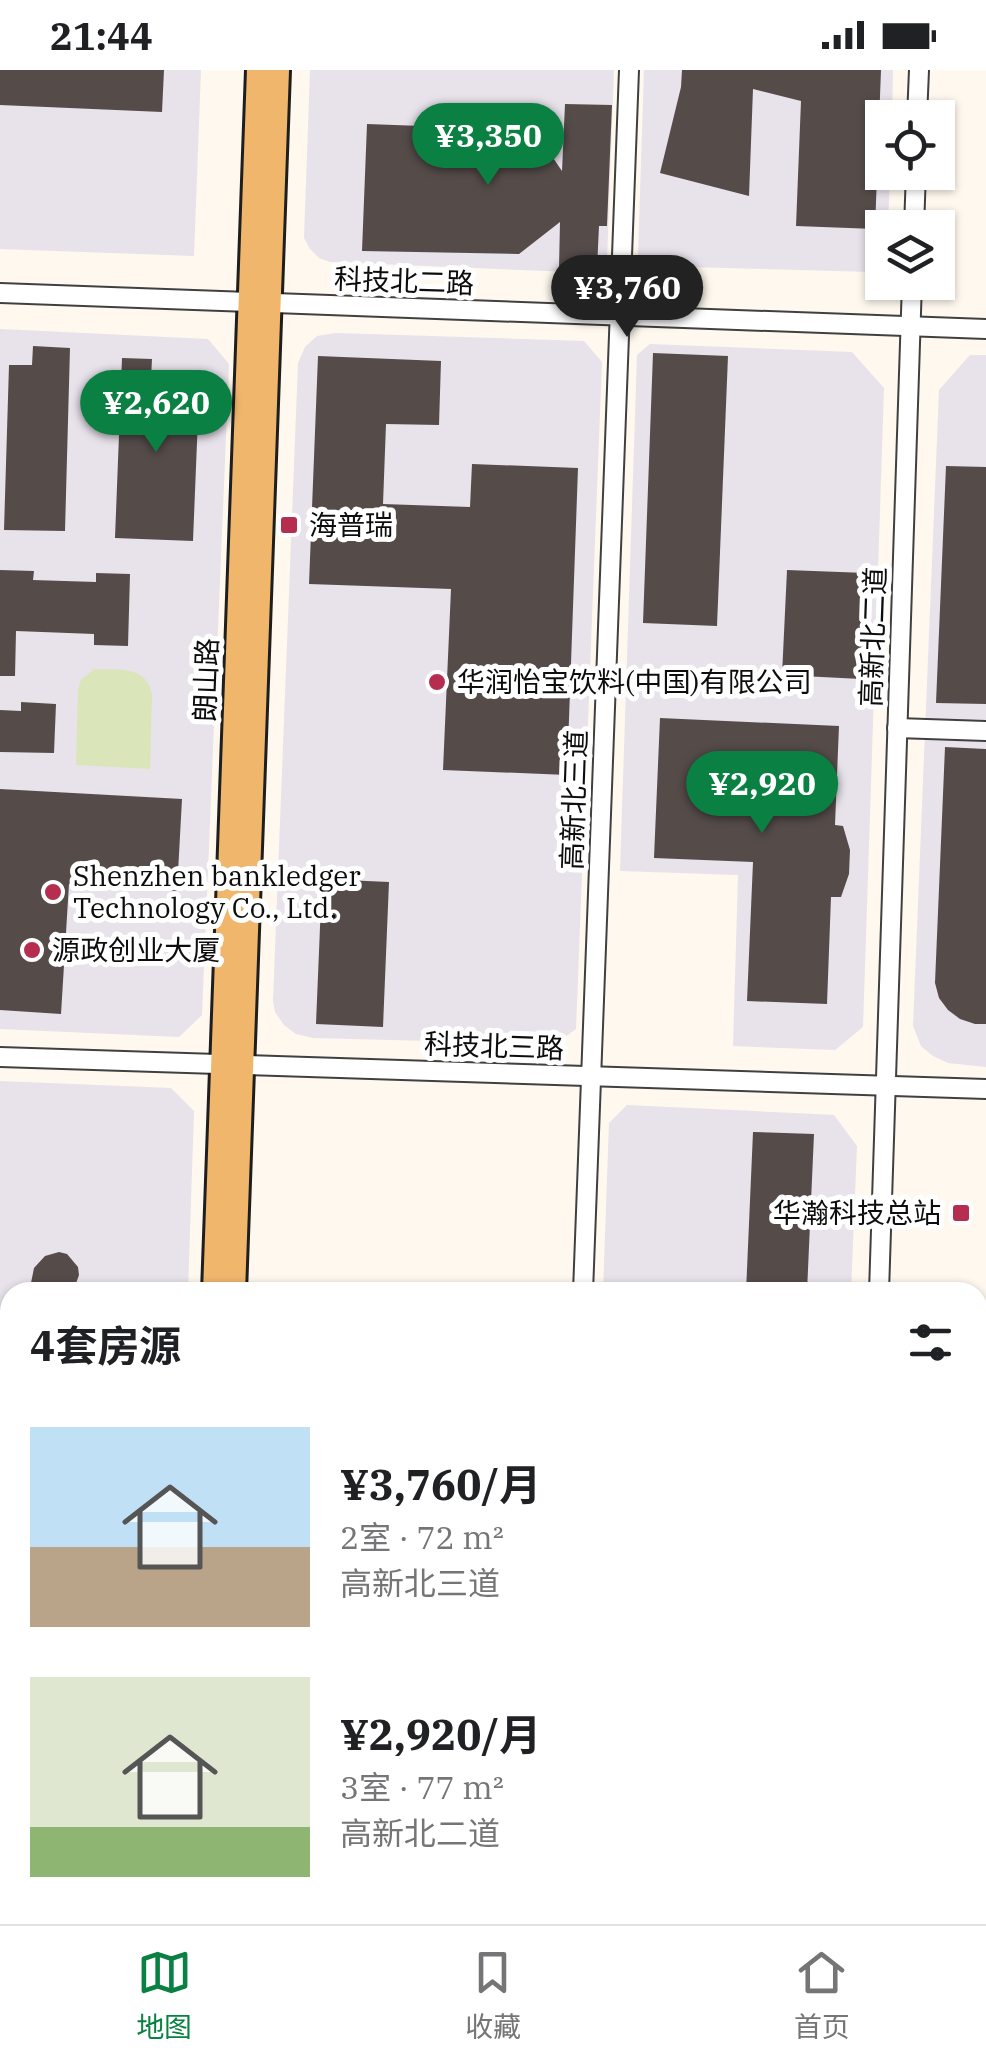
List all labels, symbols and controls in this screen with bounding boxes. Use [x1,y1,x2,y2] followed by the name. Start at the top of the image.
[50,11,153,60] text: 21:44
[865,100,955,300] map controls
[865,100,955,190] button: locate
[407,103,569,188] pin: ¥3,350
[434,114,542,156] text: ¥3,350
[865,210,955,300] button: layers
[546,255,708,340] pin: ¥3,760
[333,260,475,301] street label: 科技北二路
[573,266,681,308] text: ¥3,760
[75,370,237,455] pin: ¥2,620
[102,381,210,423] text: ¥2,620
[309,506,393,543] place label: 海普瑞
[278,514,300,536] marker: 海普瑞
[852,566,893,708] street label: 高新北二道
[186,637,225,723] street label: 朗山路
[457,663,811,700] place label: 华润怡宝饮料(中国)有限公司
[426,671,448,693] marker: 华润怡宝饮料(中国)有限公司
[553,729,594,871] street label: 高新北三道
[681,751,843,836] pin: ¥2,920
[708,762,816,804] text: ¥2,920
[73,857,361,926] place label: Shenzhen bankledger Technology Co., Ltd.
[42,881,64,903] marker: Shenzhen bankledger Technology Co., Ltd.
[52,931,220,968] place label: 源政创业大厦
[21,939,43,961] marker: 源政创业大厦
[423,1025,565,1066] street label: 科技北三路
[773,1194,941,1231] place label: 华瀚科技总站
[950,1202,972,1224] marker: 华瀚科技总站
[903,1315,958,1370] icon: filters
[30,1318,181,1373] text: 4套房源
[340,1457,541,1512] text: ¥3,760/月
[110,1467,230,1587] icon: home
[340,1516,504,1558] text: 2室 · 72 m²
[340,1562,500,1604] text: 高新北三道
[340,1707,541,1762] text: ¥2,920/月
[110,1717,230,1837] icon: home
[340,1766,504,1808] text: 3室 · 77 m²
[340,1812,500,1854] text: 高新北二道
[136,1945,192,2045] tab: 地图
[465,1945,521,2045] tab: 收藏
[794,1945,850,2045] tab: 首页

